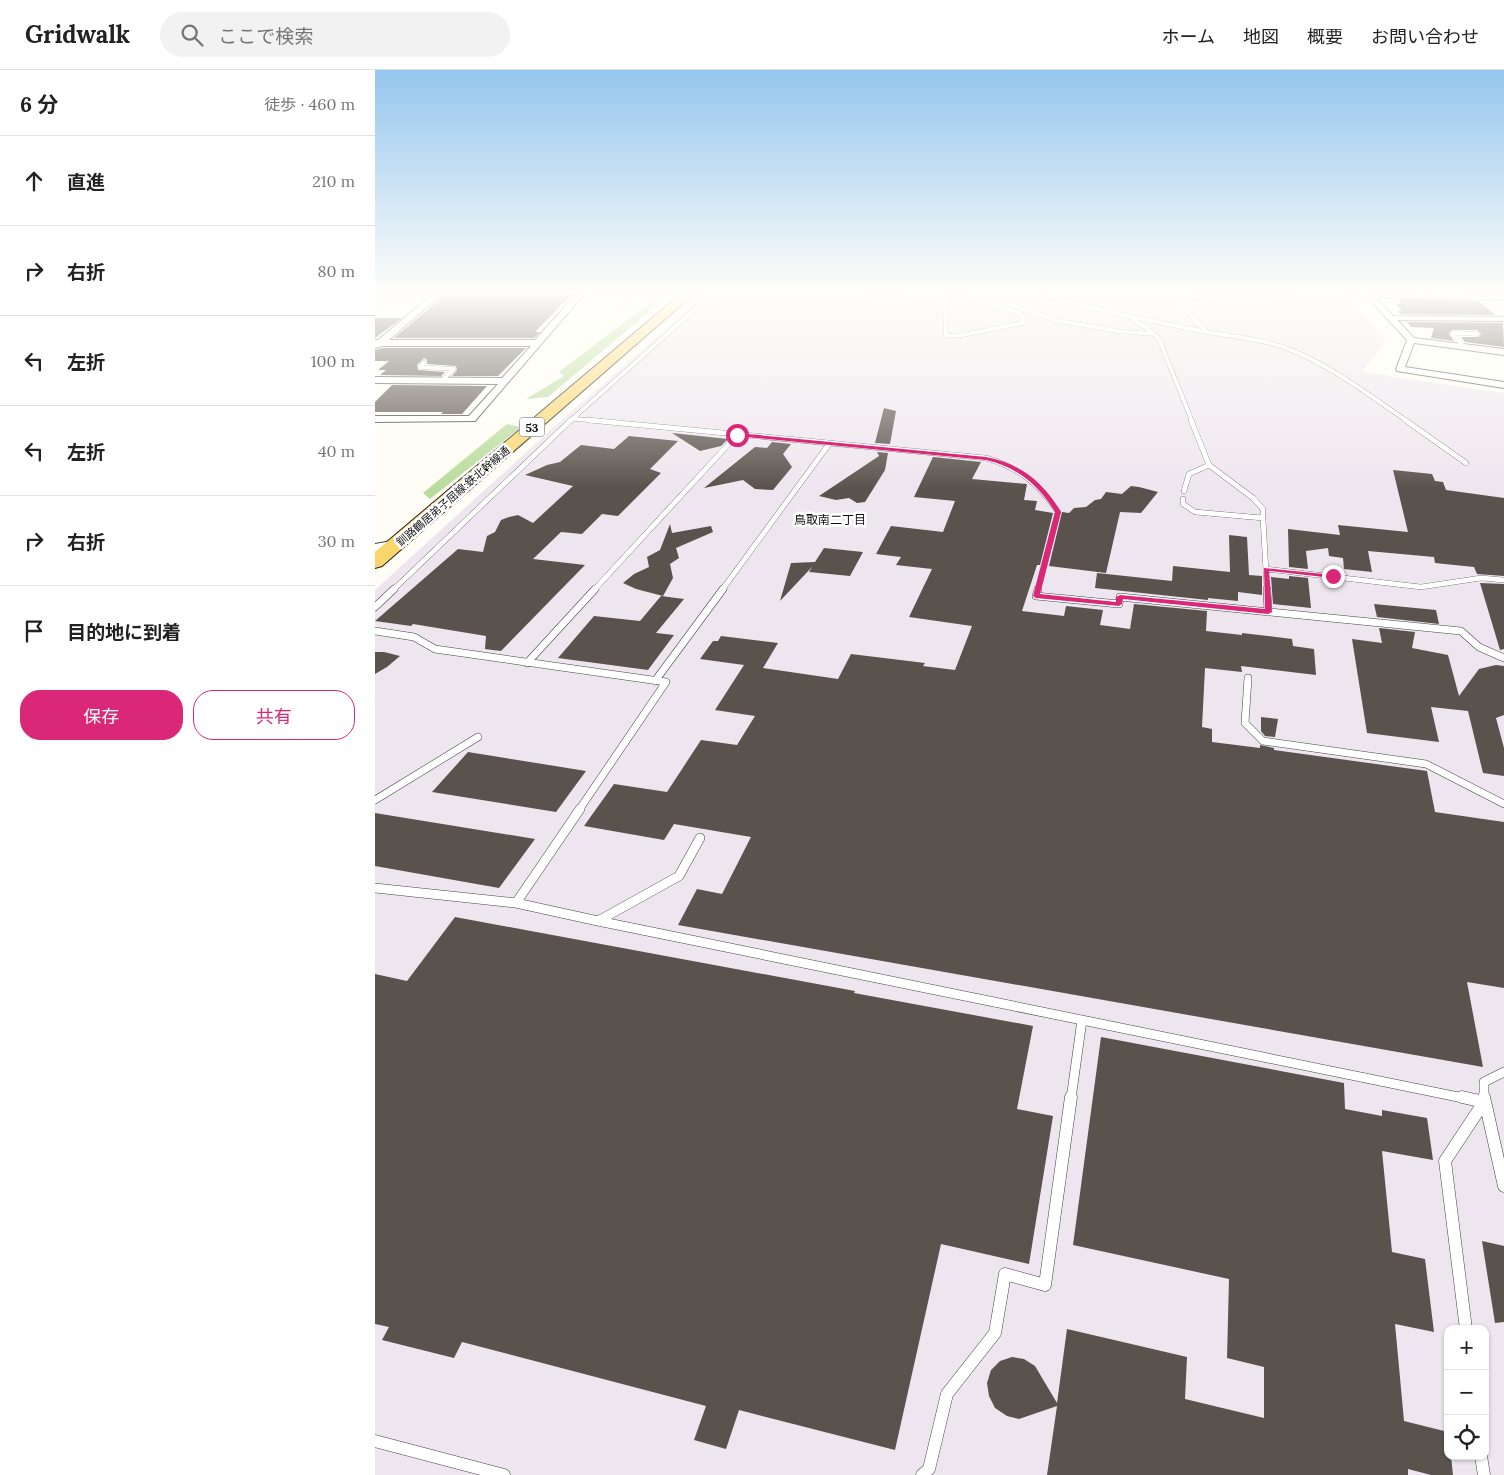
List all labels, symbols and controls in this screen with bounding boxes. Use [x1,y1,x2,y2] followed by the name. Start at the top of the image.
[160,12,510,57] search box
[25,19,130,50] text: Gridwalk
[178,21,206,49] icon: search
[218,24,313,48] text: ここで検索
[1162,25,1215,48] text: ホーム
[1243,25,1279,48] text: 地図
[1307,25,1343,48] text: 概要
[1371,25,1479,48] text: お問い合わせ
[20,91,59,118] text: 6 分
[264,94,355,114] text: 徒歩 · 460 m
[20,167,48,195] icon: ahead
[67,170,105,194] text: 直進
[312,171,355,191] text: 210 m
[20,257,48,285] icon: right
[67,260,105,284] text: 右折
[318,261,355,281] text: 80 m
[20,347,48,375] icon: left
[67,350,105,374] text: 左折
[311,351,355,371] text: 100 m
[519,418,545,437] road number: 53
[726,424,749,447] route start
[20,437,48,465] icon: left
[67,440,105,464] text: 左折
[318,441,355,461] text: 40 m
[393,443,513,549] street label: 釧路鶴居弟子屈線:鉄北幹線通
[794,512,866,527] district label: 鳥取南二丁目
[20,527,48,555] icon: right
[67,530,105,554] text: 右折
[318,531,355,551] text: 30 m
[1322,565,1345,588] route end
[20,617,48,645] icon: arrive
[67,620,181,644] text: 目的地に到着
[20,690,183,740] button: 保存
[193,690,355,740] button: 共有
[1444,1325,1489,1460] map controls
[1444,1325,1489,1370] button: +
[1444,1370,1489,1415] button: −
[1444,1415,1489,1460] button: locate

